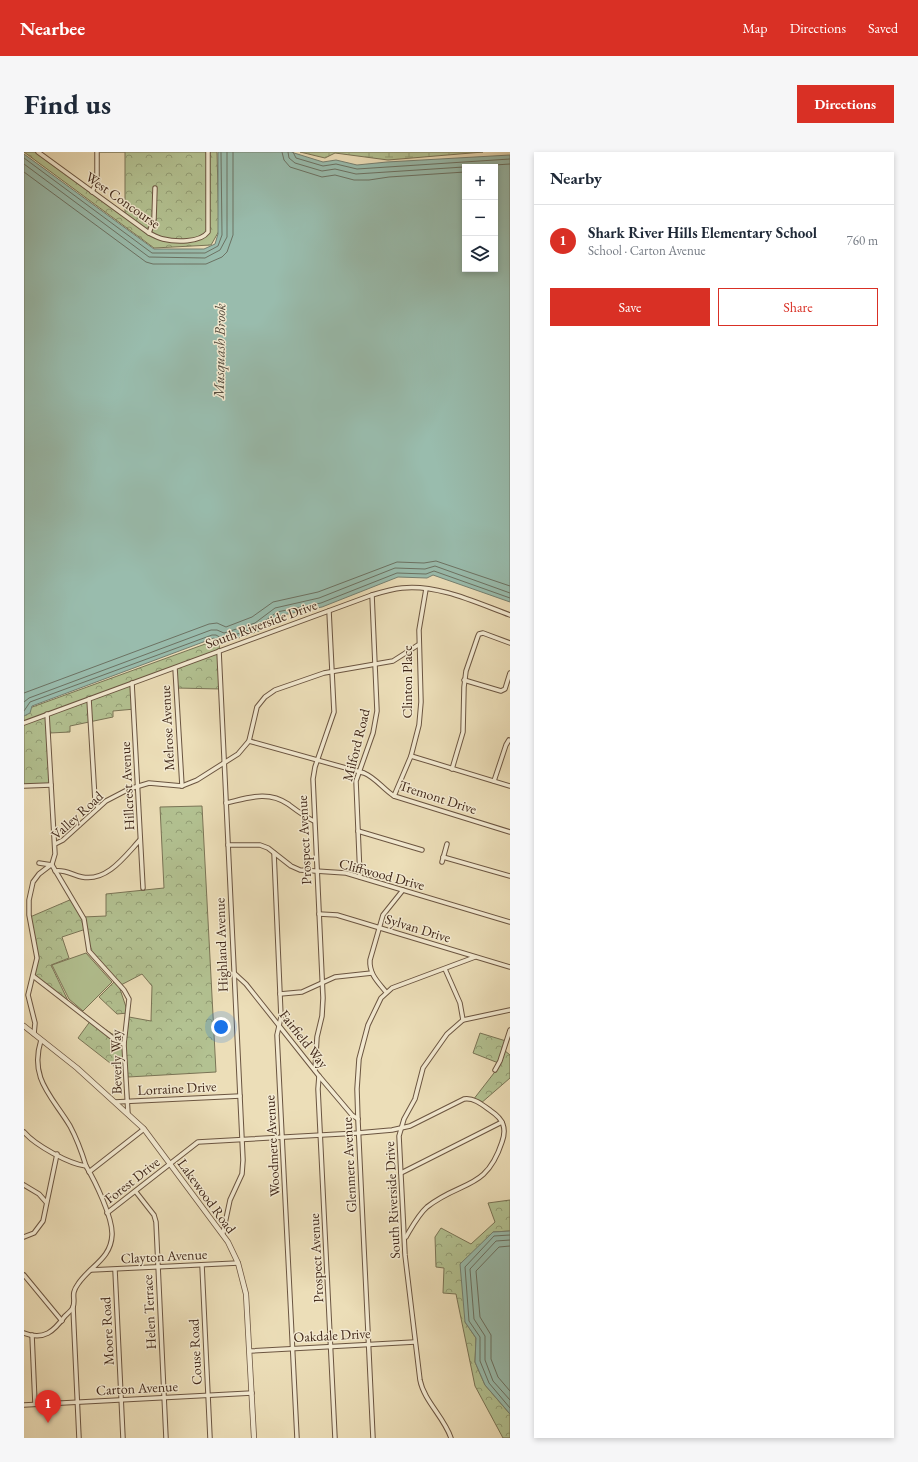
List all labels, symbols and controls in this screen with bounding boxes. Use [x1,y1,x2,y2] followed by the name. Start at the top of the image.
[20,16,85,41] text: Nearbee
[742,19,768,37] text: Map
[790,19,846,37] text: Directions
[868,19,898,37] text: Saved
[797,85,894,123] button: Directions
[24,86,111,122] text: Find us
[462,164,498,272] map controls
[462,164,498,200] button: +
[550,167,602,189] text: Nearby
[82,168,164,233] street label: West Concourse
[462,200,498,236] button: −
[588,223,817,242] text: Shark River Hills Elementary School
[560,232,566,249] text: 1
[847,232,878,249] text: 760 m
[462,236,498,272] button: layers
[588,242,706,259] text: School · Carton Avenue
[550,288,710,326] button: Save
[718,288,878,326] button: Share
[209,303,230,400] water label: Musquash Brook
[203,595,320,653] street label: South Riverside Drive
[398,645,416,719] street label: Clinton Place
[156,684,178,771] street label: Melrose Avenue
[338,706,374,783] street label: Milford Road
[116,741,138,831] street label: Hillcrest Avenue
[397,776,480,818] street label: Tremont Drive
[47,786,107,843] street label: Valley Road
[293,794,315,885] street label: Prospect Avenue
[337,854,427,894] street label: Cliffwood Drive
[210,897,232,993] street label: Highland Avenue
[383,910,453,947] street label: Sylvan Drive
[276,1006,333,1073] street label: Fairfield Way
[211,1017,231,1037] your location
[106,1029,126,1095] street label: Beverly Way
[137,1077,217,1099] street label: Lorraine Drive
[260,1094,284,1197] street label: Woodmere Avenue
[337,1116,360,1213] street label: Glenmere Avenue
[380,1140,404,1259] street label: South Riverside Drive
[101,1152,164,1207] street label: Forest Drive
[174,1155,241,1238] street label: Lakewood Road
[305,1212,327,1303] street label: Prospect Avenue
[120,1245,208,1267] street label: Clayton Avenue
[138,1274,160,1350] street label: Helen Terrace
[96,1295,118,1366] street label: Moore Road
[184,1317,206,1386] street label: Couse Road
[293,1324,371,1346] street label: Oakdale Drive
[96,1377,179,1399] street label: Carton Avenue
[35,1390,61,1423] pin: 1

